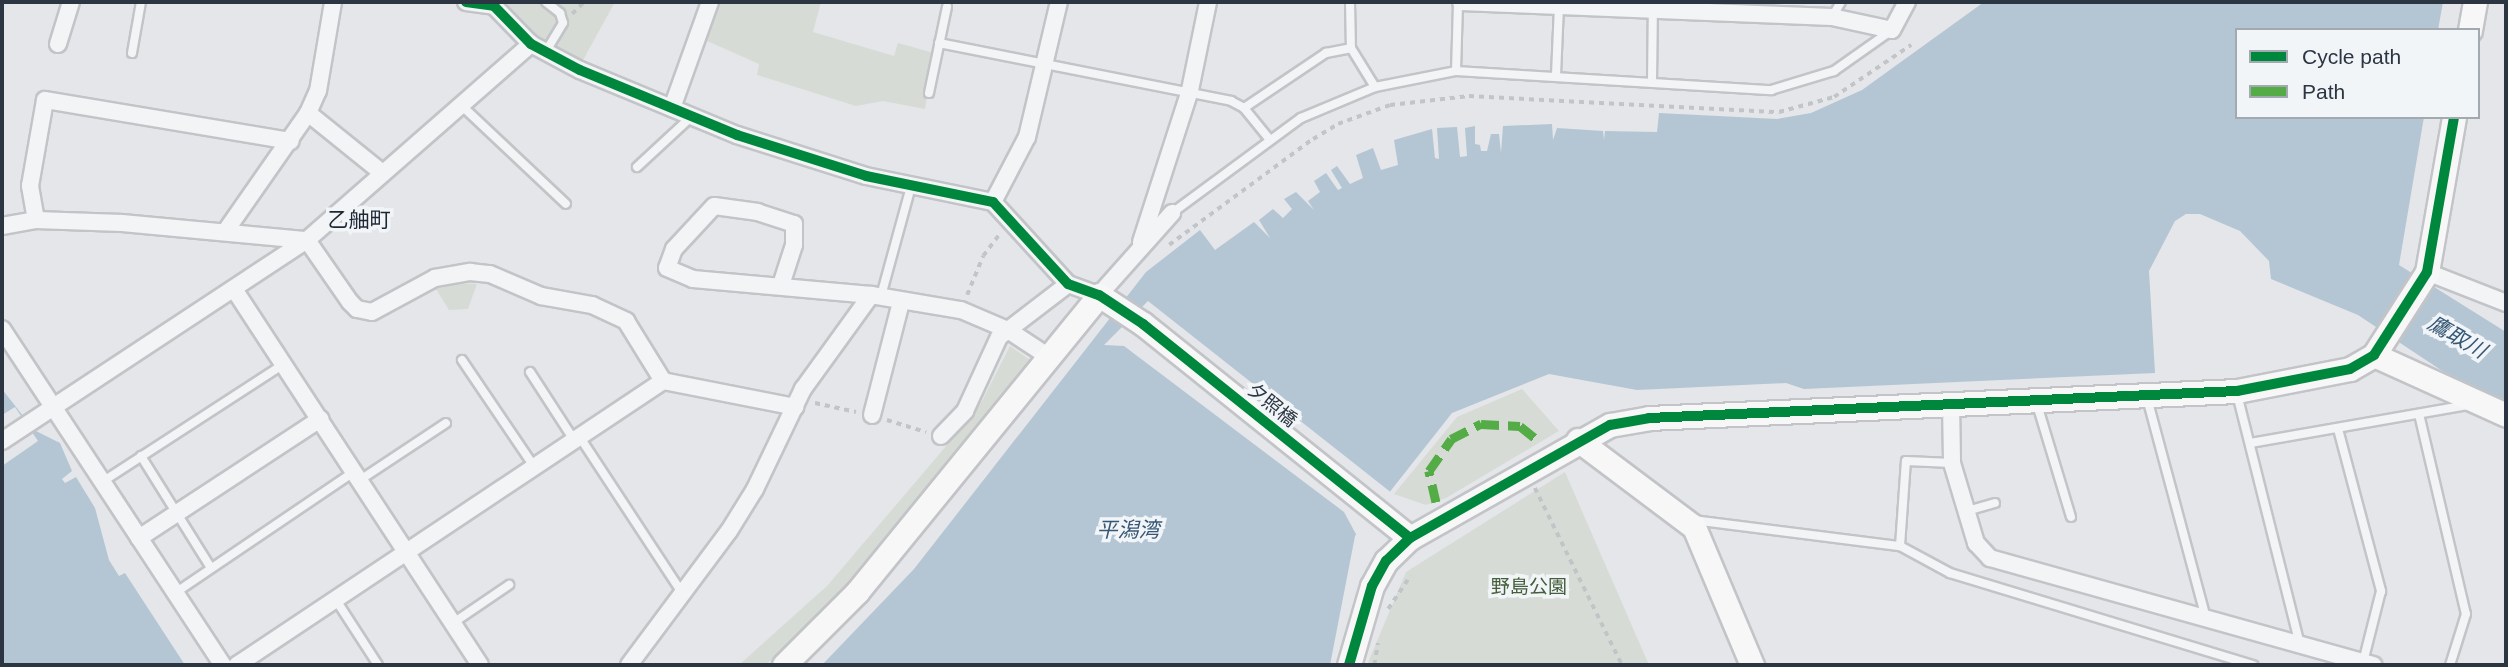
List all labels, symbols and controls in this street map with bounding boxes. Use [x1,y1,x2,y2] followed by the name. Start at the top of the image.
[2235,28,2480,119] legend
[2302,45,2401,68] text: Cycle path
[2302,80,2345,103] text: Path
[328,207,390,233] district label: 乙舳町
[2423,310,2491,364] water label: 鷹取川
[1243,378,1301,432] street label: 夕照橋
[1097,517,1159,543] water label: 平潟湾
[1491,576,1567,598] park label: 野島公園

